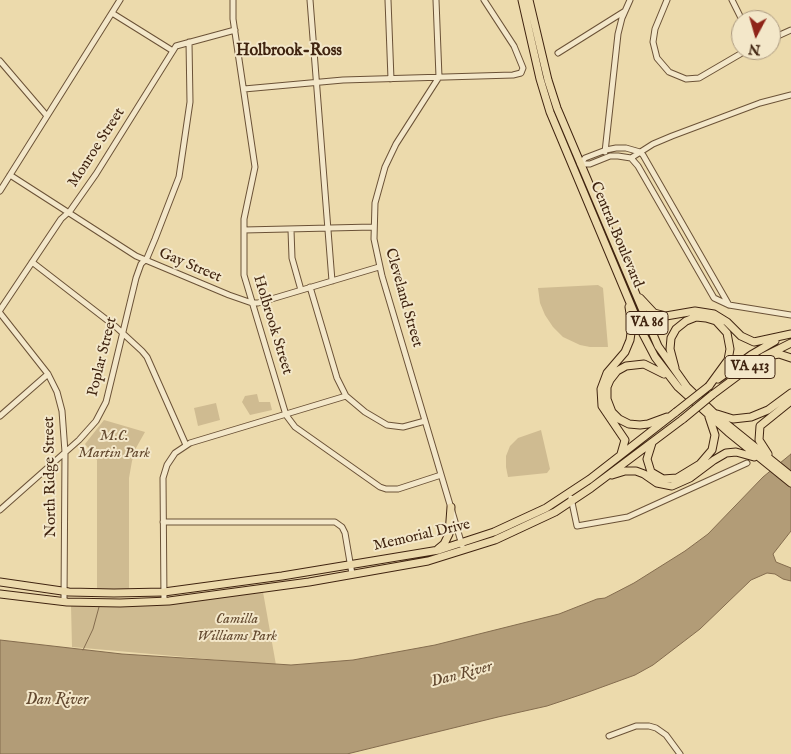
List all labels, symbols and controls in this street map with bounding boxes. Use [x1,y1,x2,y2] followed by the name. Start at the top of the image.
[731,10,781,60] north arrow
[748,39,762,59] text: N
[236,42,342,62] district label: Holbrook-Ross
[65,105,129,191] street label: Monroe Street
[586,179,646,291] street label: Central Boulevard
[156,245,224,287] street label: Gay Street
[380,246,426,350] street label: Cleveland Street
[248,273,296,377] street label: Holbrook Street
[626,312,668,334] road number: VA 86
[84,315,122,399] street label: Poplar Street
[725,356,775,378] road number: VA 413
[41,416,61,538] street label: North Ridge Street
[78,428,150,463] park label: M.C. Martin Park
[372,516,472,556] street label: Memorial Drive
[197,611,277,646] park label: Camilla Williams Park
[429,658,495,692] water label: Dan River
[26,691,88,711] water label: Dan River

